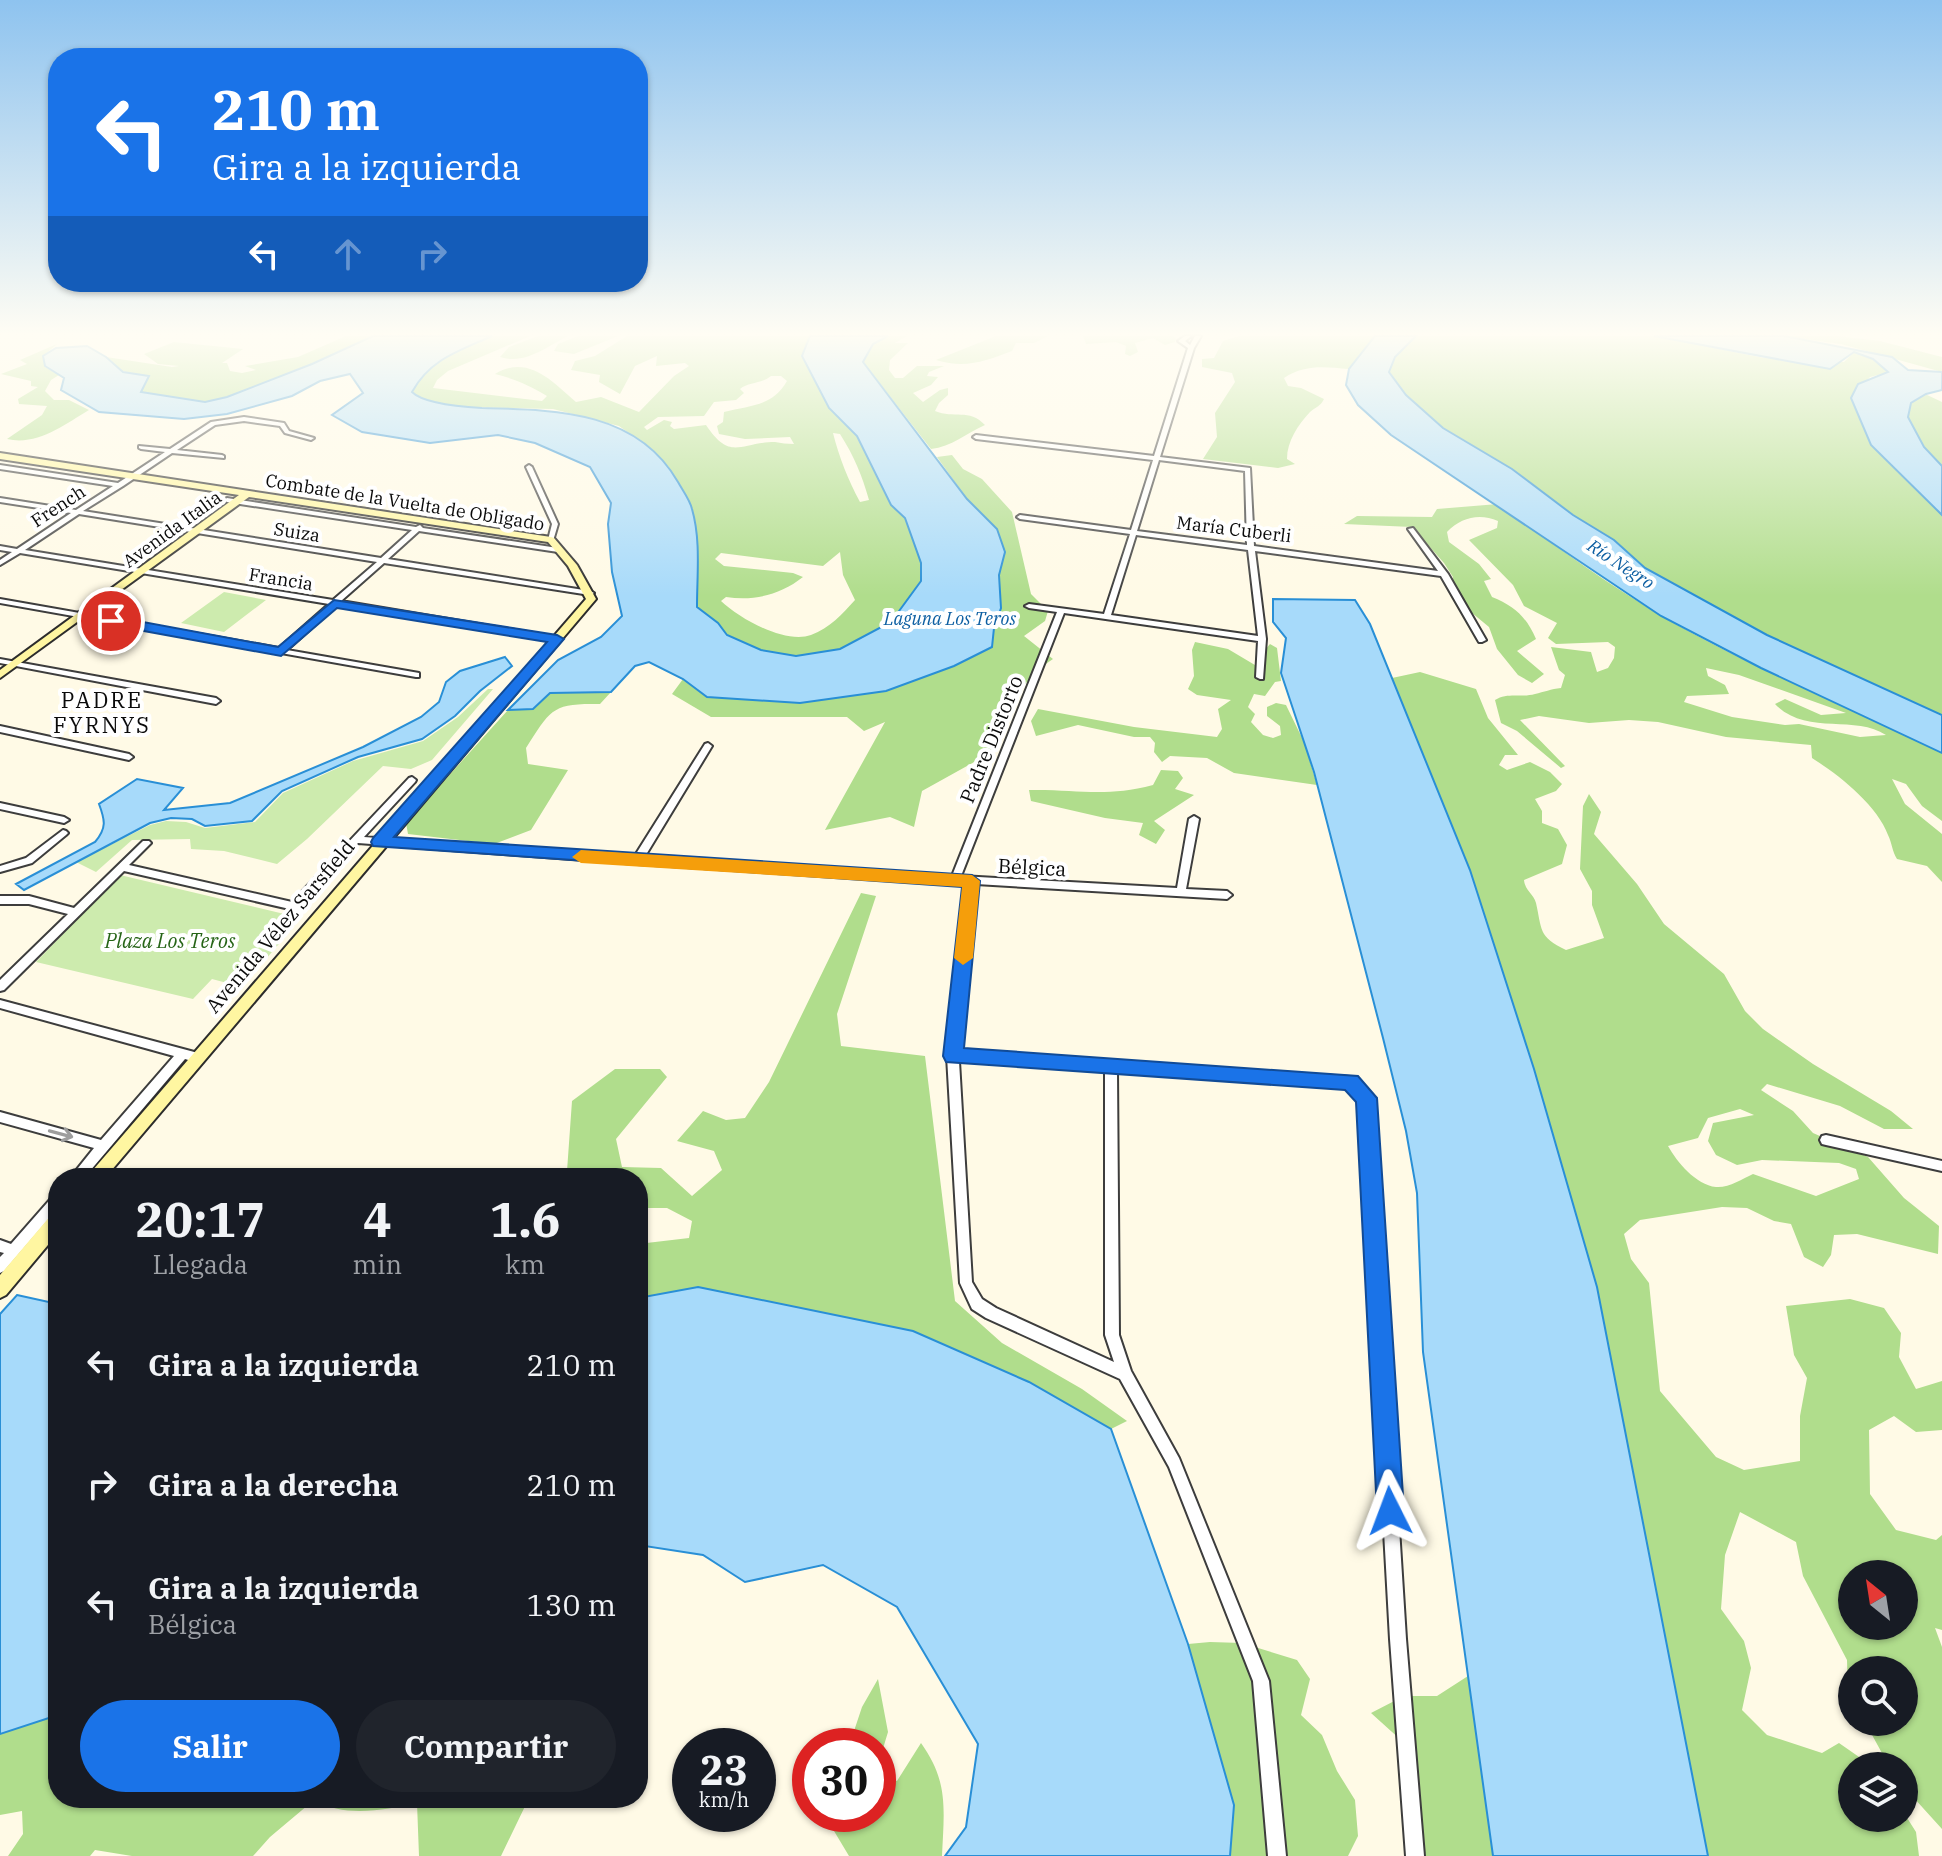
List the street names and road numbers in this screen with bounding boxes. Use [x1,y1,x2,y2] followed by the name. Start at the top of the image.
[264,469,546,535] street label: Combate de la Vuelta de Obligado
[26,480,90,532] street label: French
[118,485,226,573] street label: Avenida Italia
[1175,511,1293,547] street label: María Cuberli
[272,517,322,547] street label: Suiza
[247,563,315,595] street label: Francia
[953,671,1029,807] street label: Padre Distorto
[200,834,360,1018] street label: Avenida Vélez Sarsfield
[997,852,1067,882] street label: Bélgica

